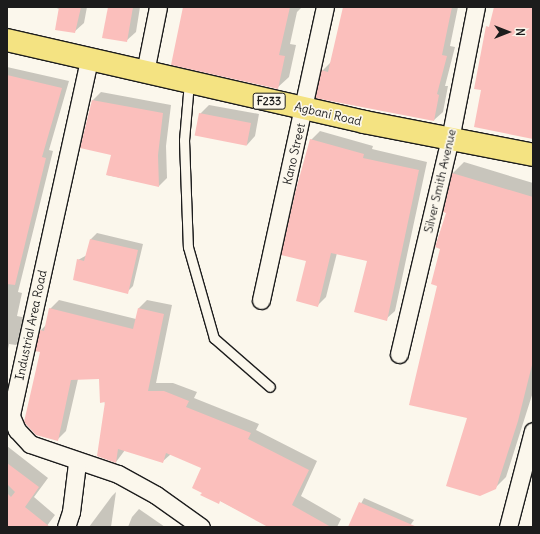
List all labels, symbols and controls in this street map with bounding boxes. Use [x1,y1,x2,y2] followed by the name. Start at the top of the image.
[488,12,528,52] north arrow
[513,28,527,36] text: N
[252,92,286,110] road number: F233
[293,99,363,129] street label: Agbani Road
[280,122,308,186] street label: Kano Street
[421,128,459,234] street label: Silver Smith Avenue
[12,269,50,381] street label: Industrial Area Road

